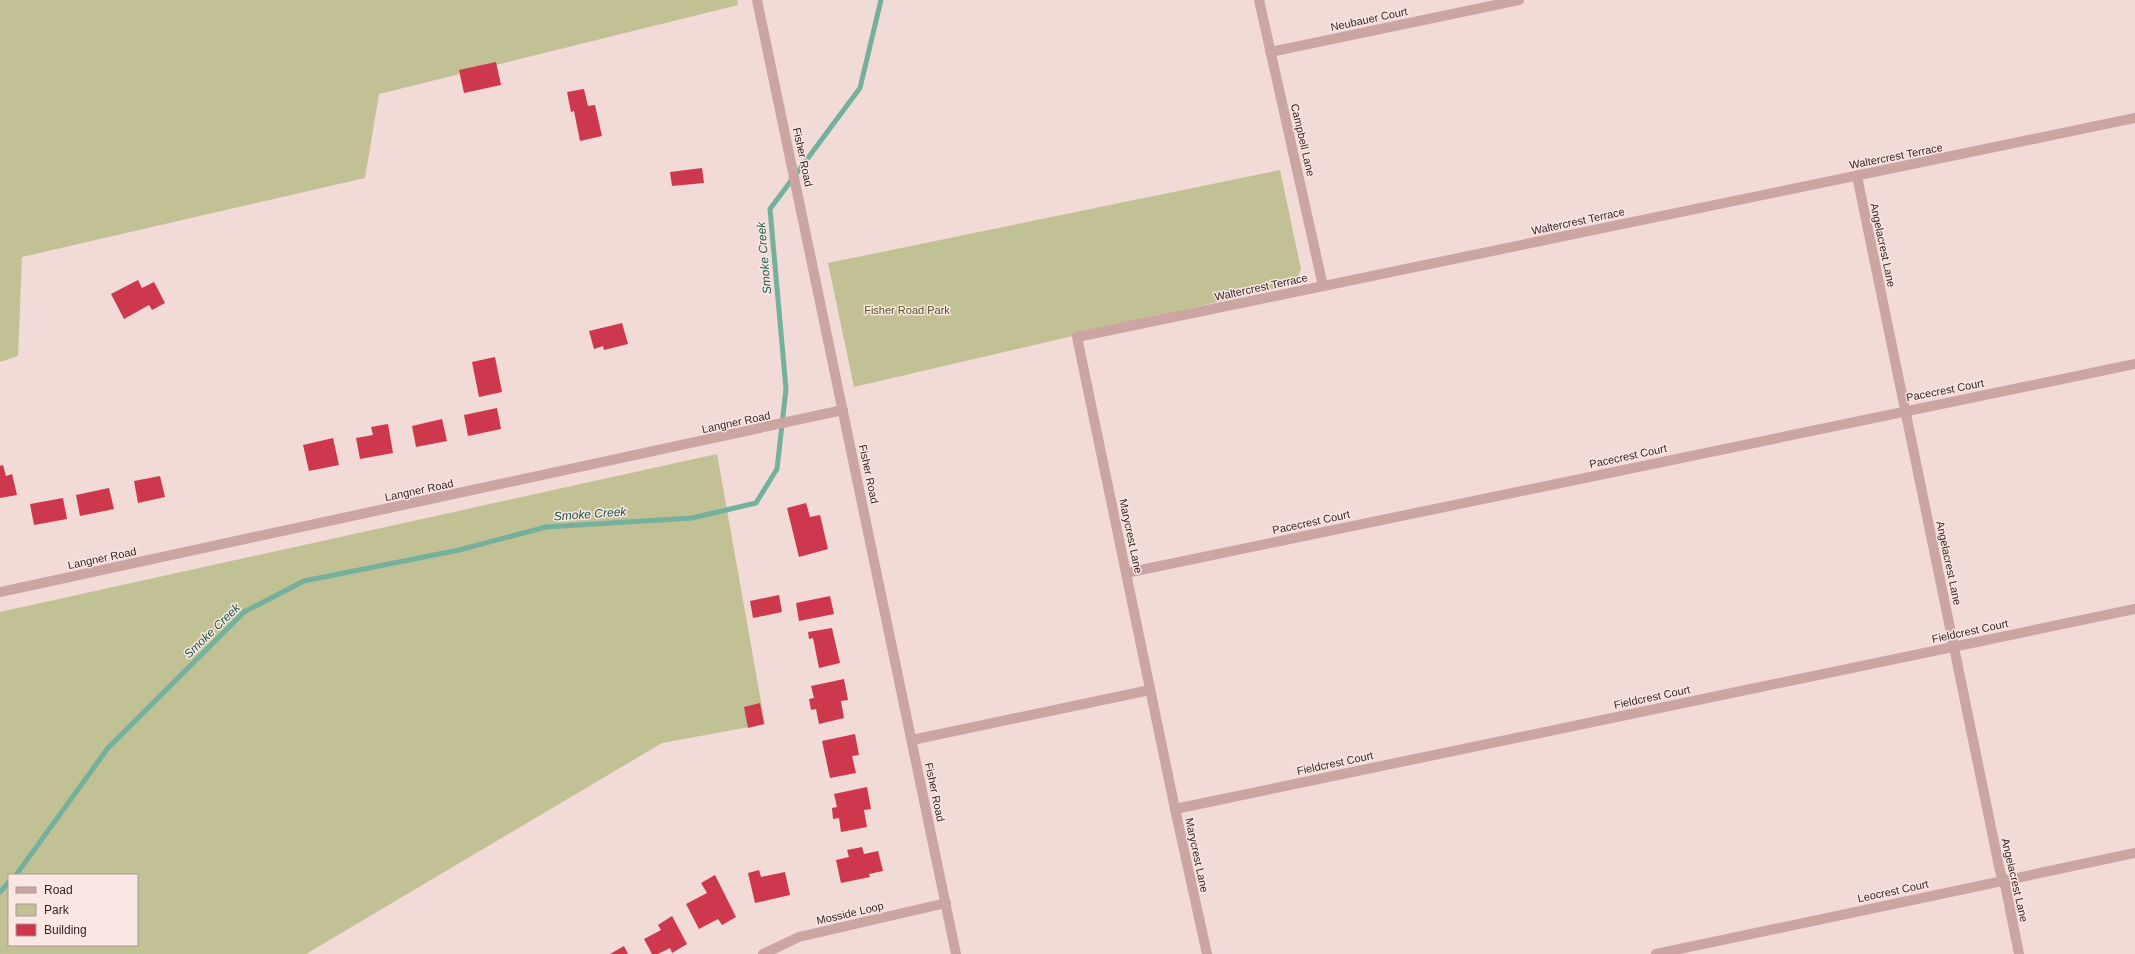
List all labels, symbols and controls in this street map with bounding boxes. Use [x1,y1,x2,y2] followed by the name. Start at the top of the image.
[1329,5,1409,33] street label: Neubauer Court
[1289,103,1317,177] street label: Campbell Lane
[791,126,815,188] street label: Fisher Road
[1848,141,1944,171] street label: Waltercrest Terrace
[1868,202,1898,288] street label: Angelacrest Lane
[1530,205,1626,237] street label: Waltercrest Terrace
[754,220,774,295] water label: Smoke Creek
[1213,271,1309,303] street label: Waltercrest Terrace
[864,304,950,316] park label: Fisher Road Park
[1905,377,1985,403] street label: Pacecrest Court
[701,409,771,435] street label: Langner Road
[1588,442,1668,470] street label: Pacecrest Court
[857,443,881,505] street label: Fisher Road
[384,477,454,503] street label: Langner Road
[1117,498,1145,574] street label: Marycrest Lane
[553,504,628,524] water label: Smoke Creek
[1271,508,1351,536] street label: Pacecrest Court
[1934,520,1964,606] street label: Angelacrest Lane
[67,545,137,571] street label: Langner Road
[181,600,244,661] water label: Smoke Creek
[1931,617,2009,645] street label: Fieldcrest Court
[1613,683,1691,711] street label: Fieldcrest Court
[1296,749,1374,777] street label: Fieldcrest Court
[923,761,947,823] street label: Fisher Road
[1183,817,1211,893] street label: Marycrest Lane
[2000,837,2030,923] street label: Angelacrest Lane
[8,874,138,946] legend
[1856,878,1930,904] street label: Leocrest Court
[44,883,73,897] text: Road
[815,899,885,927] street label: Mosside Loop
[44,903,70,917] text: Park
[44,923,87,937] text: Building

